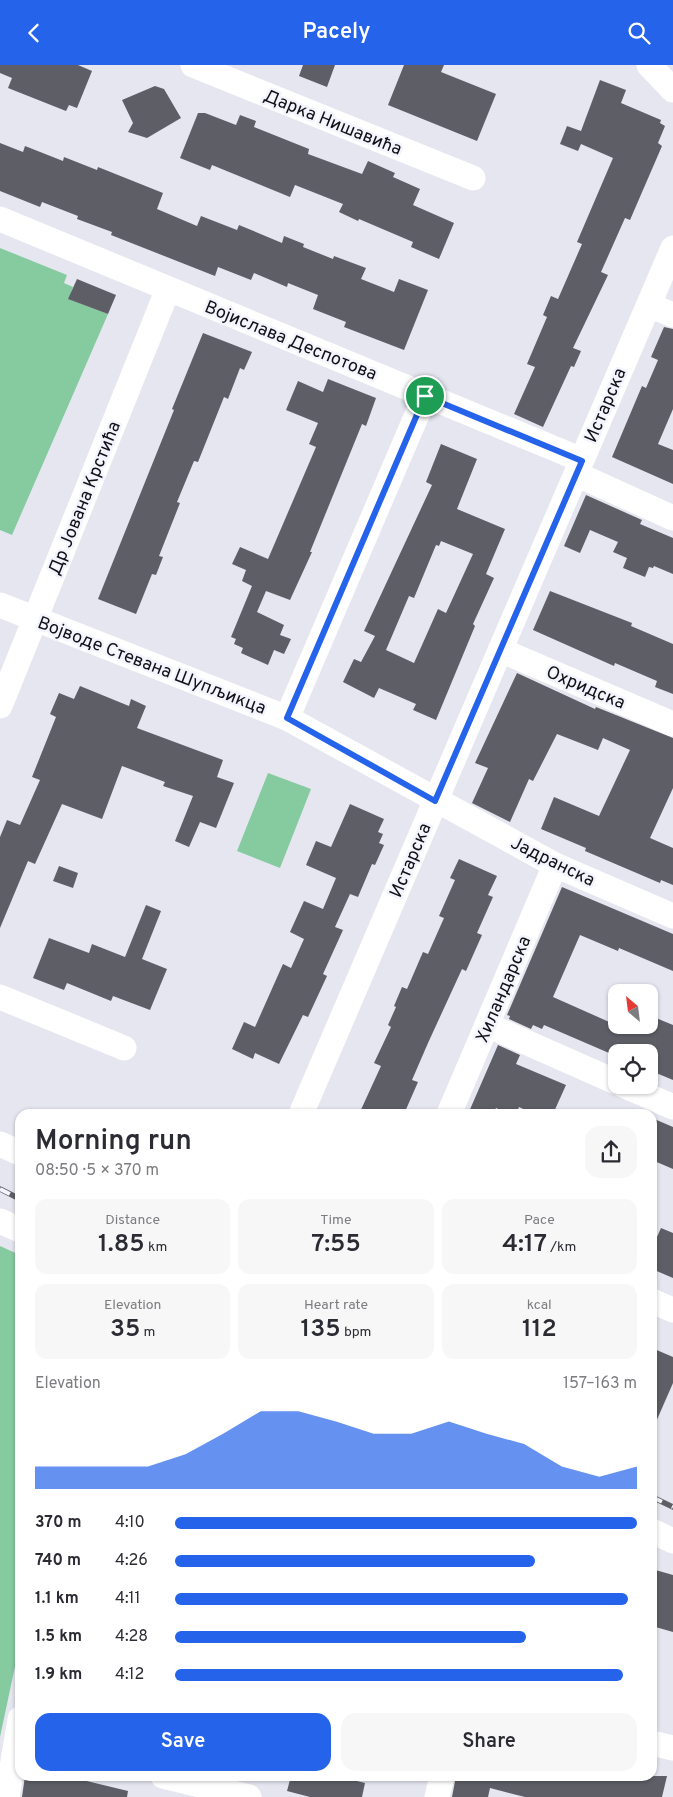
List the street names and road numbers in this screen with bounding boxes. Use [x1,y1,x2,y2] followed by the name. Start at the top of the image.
[260,85,405,162] street label: Дарка Нишавића
[201,296,380,387] street label: Војислава Деспотова
[580,365,632,446] street label: Истарска
[44,418,127,579] street label: Др Јована Крстића
[34,612,269,721] street label: Војводе Стевана Шупљикца
[542,661,629,715] street label: Охридска
[385,820,437,901] street label: Истарска
[506,832,598,893] street label: Јадранска
[472,933,537,1046] street label: Хиландарска

